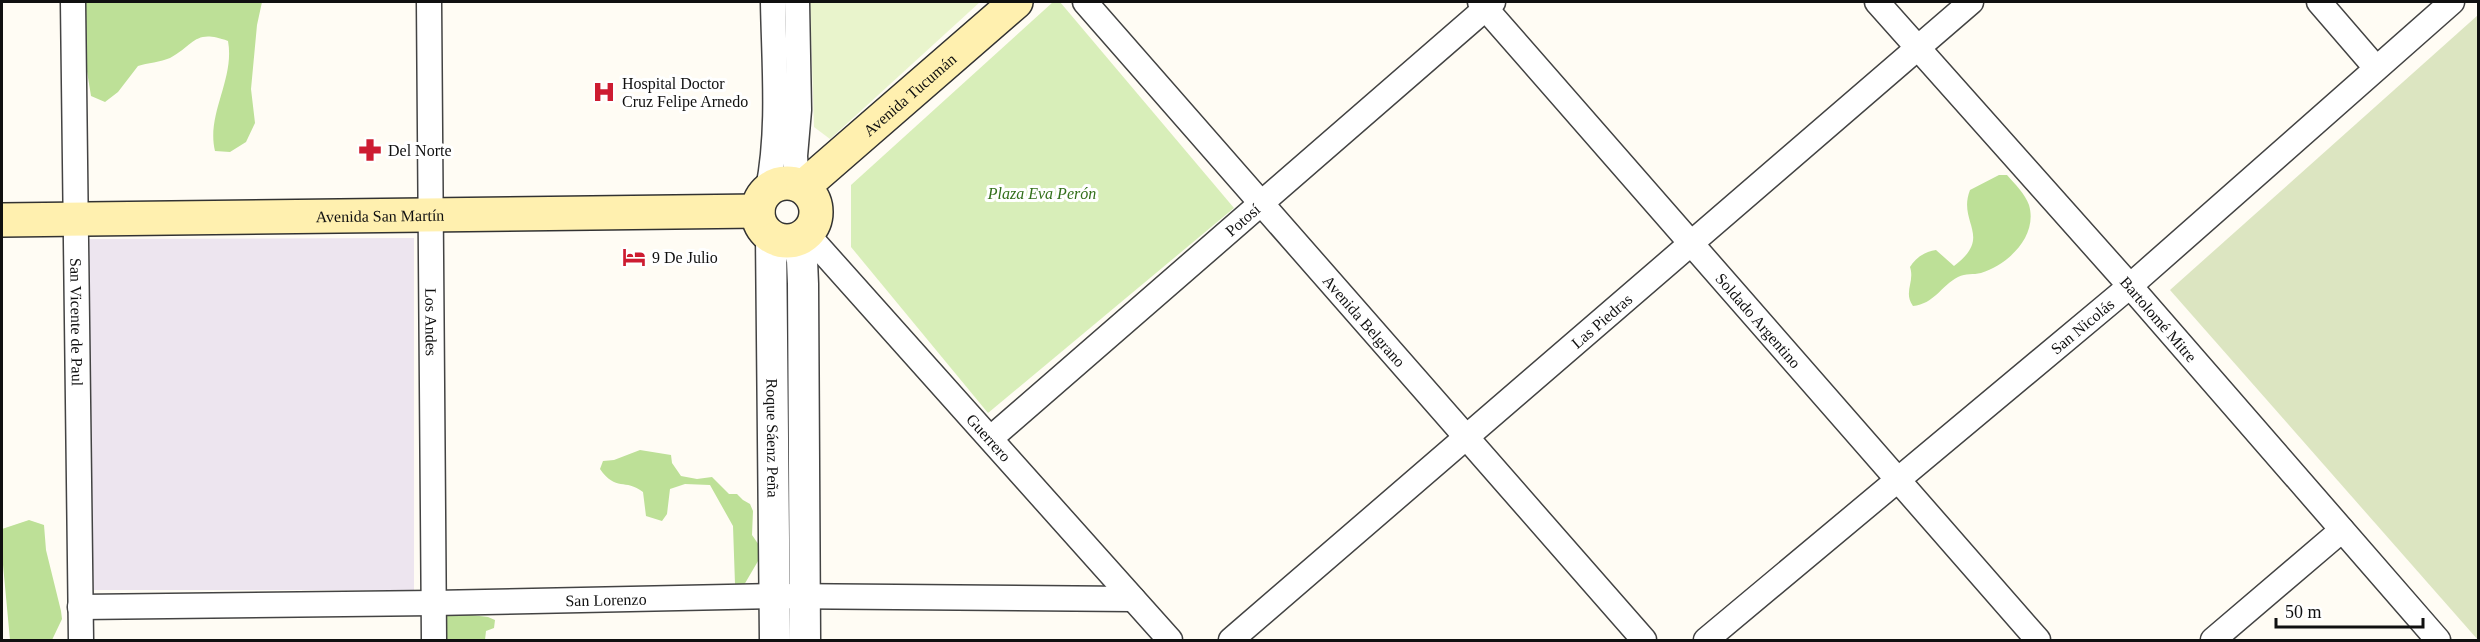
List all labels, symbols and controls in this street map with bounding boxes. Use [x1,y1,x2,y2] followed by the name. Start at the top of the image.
[860,50,959,139] street label: Avenida Tucumán
[622,75,748,111] place label: Hospital Doctor Cruz Felipe Arnedo
[591,79,617,105] hospital icon: Hospital Doctor Cruz Felipe Arnedo
[357,137,383,163] pharmacy icon: Del Norte
[388,142,452,159] place label: Del Norte
[987,185,1096,202] park label: Plaza Eva Perón
[1222,200,1264,239] street label: Potosí
[316,206,444,225] street label: Avenida San Martín
[621,244,647,270] hotel icon: 9 De Julio
[652,249,718,266] place label: 9 De Julio
[68,258,86,387] street label: San Vicente de Paul
[1713,270,1804,371] street label: Soldado Argentino
[1320,272,1409,370] street label: Avenida Belgrano
[2117,273,2200,365] street label: Bartolomé Mitre
[423,288,440,356] street label: Los Andes
[1568,290,1635,351] street label: Las Piedras
[2047,295,2117,357] street label: San Nicolás
[763,378,782,498] street label: Roque Sáenz Peña
[963,410,1015,465] street label: Guerrero
[565,590,647,609] street label: San Lorenzo
[2276,591,2423,629] scale bar
[2285,602,2322,622] text: 50 m

